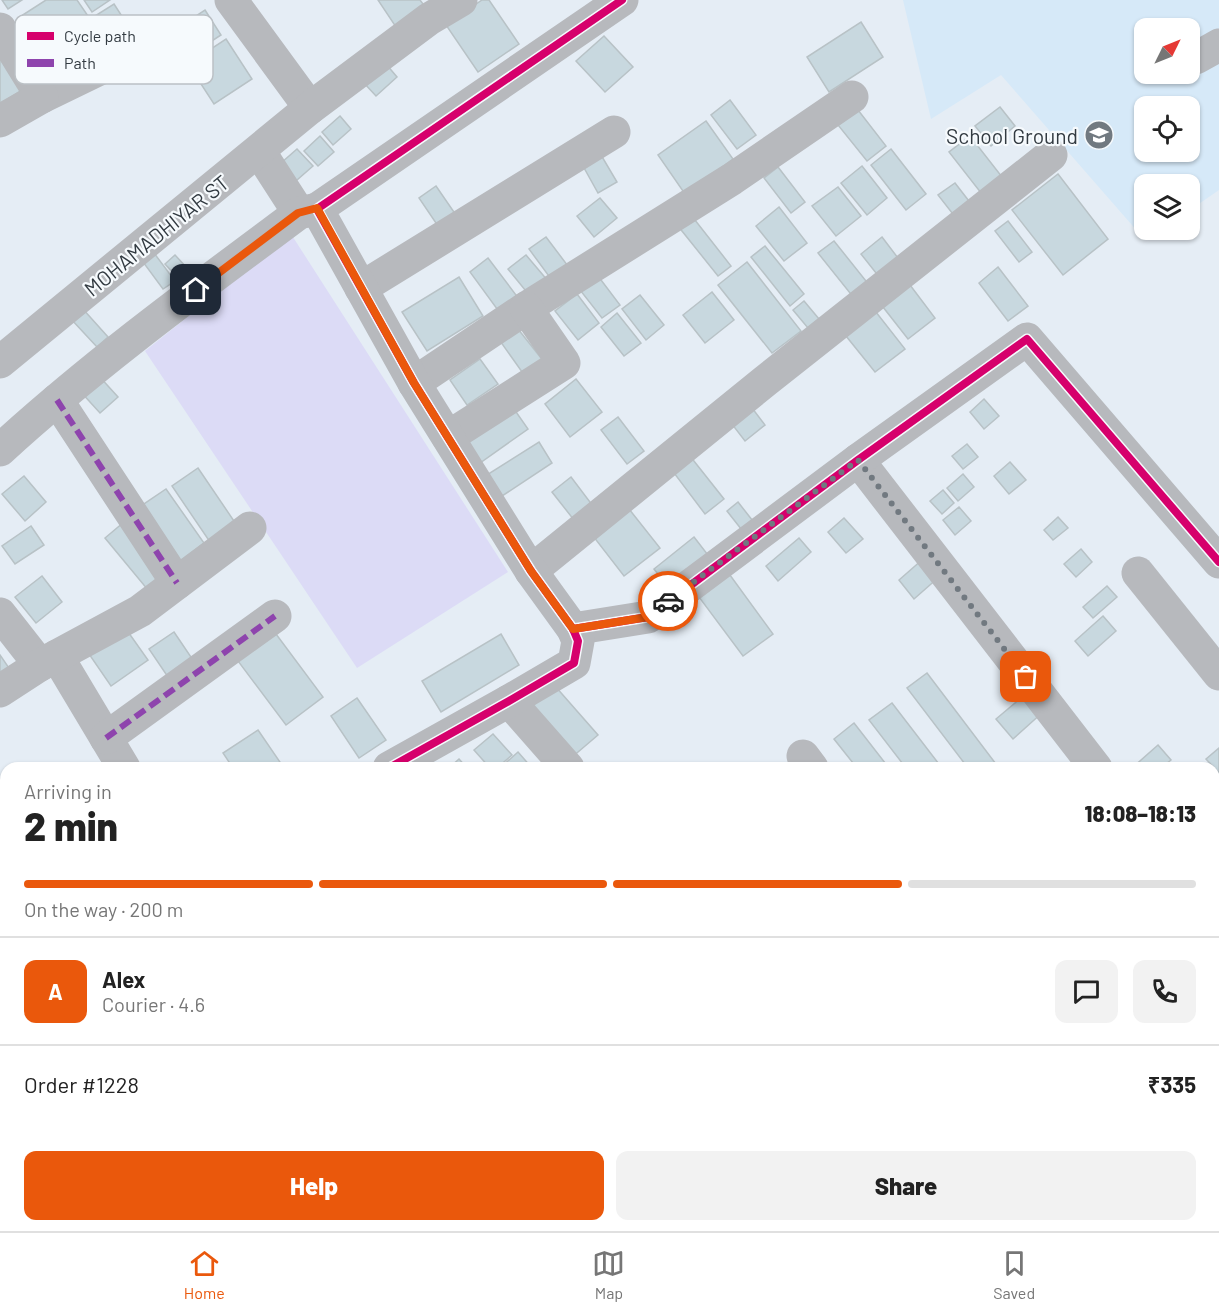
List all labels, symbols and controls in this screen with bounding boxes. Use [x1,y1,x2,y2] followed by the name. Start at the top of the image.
[15,15,213,84] legend
[1134,18,1200,84] north arrow
[1134,18,1200,240] map controls
[64,26,136,45] text: Cycle path
[64,53,96,72] text: Path
[1134,96,1200,162] button: locate
[1083,119,1115,151] school or university icon: School Ground
[946,123,1078,148] place label: School Ground
[79,169,233,301] street label: MOHAMADHIYAR ST
[1134,174,1200,240] button: layers
[170,264,221,315] pin
[179,273,212,306] icon: home
[638,571,698,631] courier
[652,585,685,618] icon: car
[1000,651,1051,702] pin
[1009,660,1042,693] icon: bag
[24,779,112,803] text: Arriving in
[1085,800,1196,826] text: 18:08–18:13
[24,802,118,849] text: 2 min
[24,897,183,921] text: On the way · 200 m
[1055,960,1118,1023] button: chat
[1133,960,1196,1023] button: phone
[102,966,145,992] text: Alex
[48,978,63,1004] text: A
[102,992,205,1016] text: Courier · 4.6
[24,1071,139,1097] text: Order #1228
[1148,1071,1196,1097] text: ₹335
[24,1151,604,1220] button: Help
[616,1151,1196,1220] button: Share
[184,1247,225,1302] tab: Home
[592,1247,625,1302] tab: Map
[993,1247,1035,1302] tab: Saved

